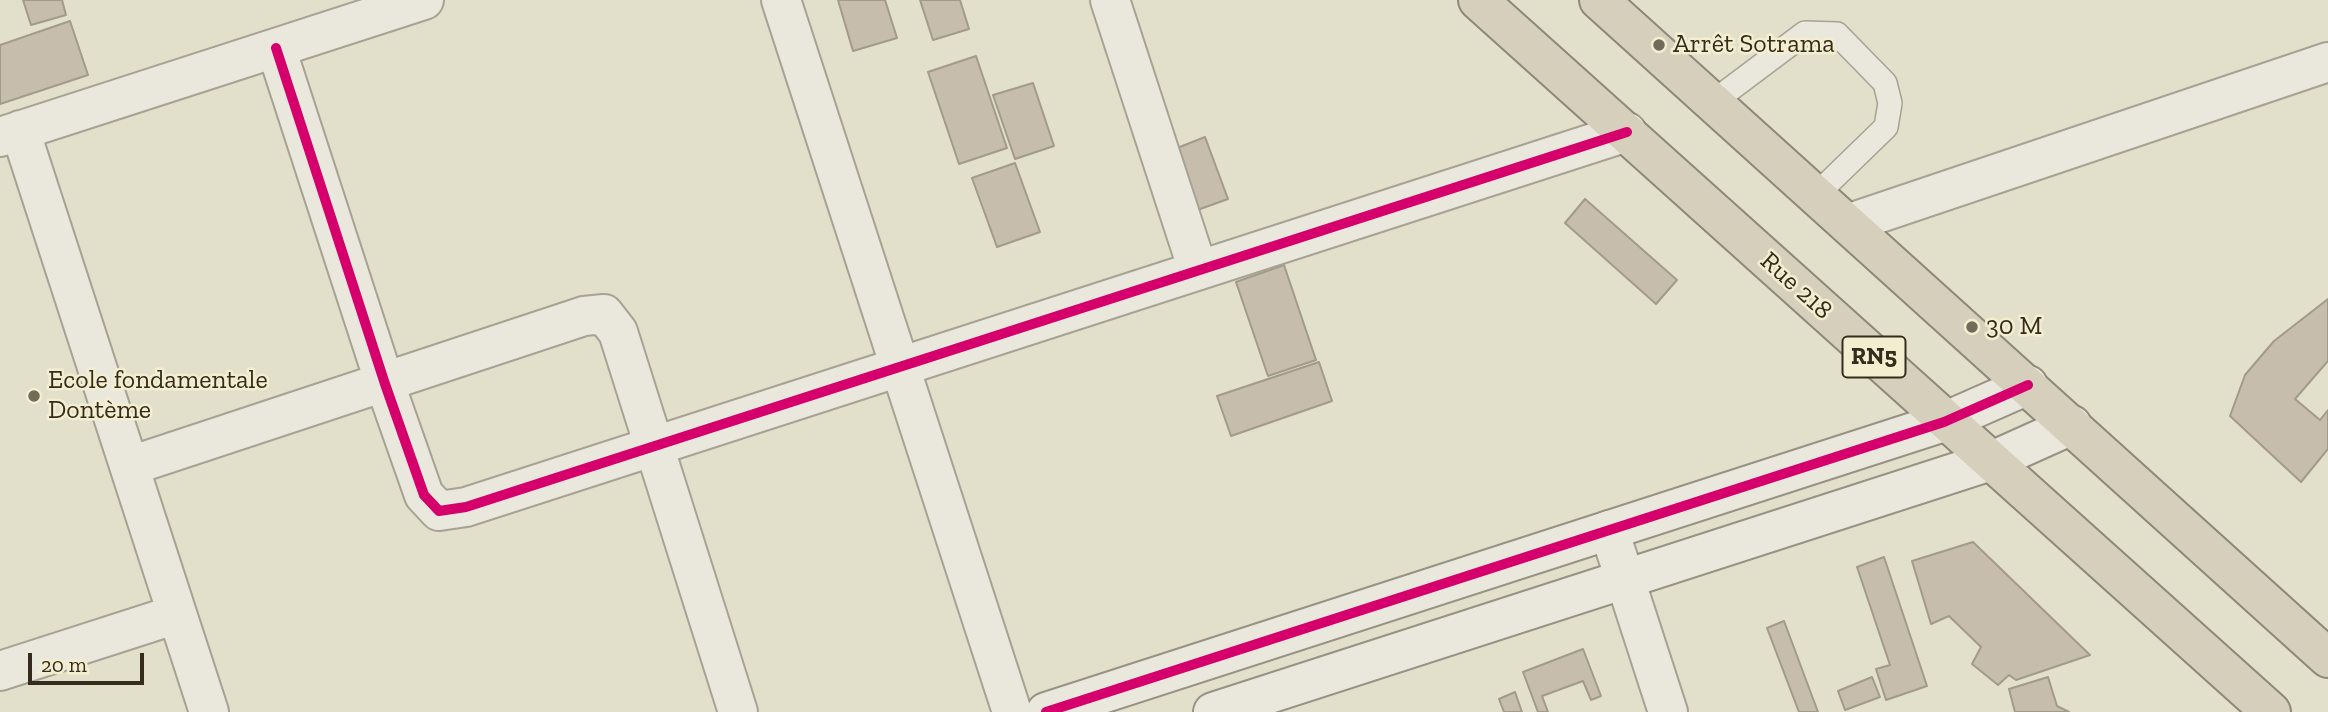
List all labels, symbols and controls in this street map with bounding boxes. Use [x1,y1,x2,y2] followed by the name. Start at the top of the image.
[1673,29,1835,61] place label: Arrêt Sotrama
[1651,37,1667,53] marker: Arrêt Sotrama
[1754,246,1838,326] street label: Rue 218
[1986,311,2043,343] place label: 30 M
[1964,319,1980,335] marker: 30 M
[1842,336,1906,378] road number: RN5
[48,365,268,426] place label: Ecole fondamentale Dontème
[26,388,42,404] marker: Ecole fondamentale Dontème
[32,638,147,682] scale bar
[41,652,87,677] text: 20 m

